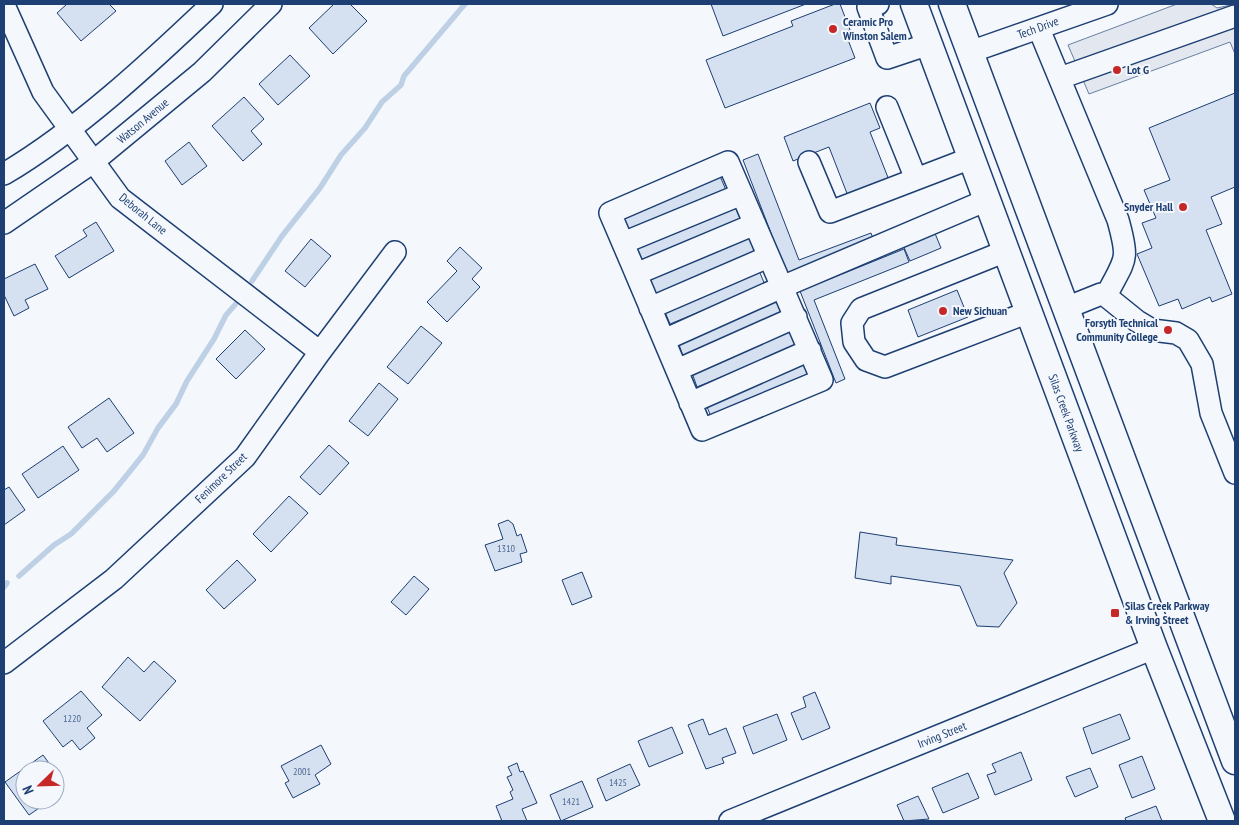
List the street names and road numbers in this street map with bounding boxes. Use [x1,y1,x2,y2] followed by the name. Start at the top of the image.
[1015,13,1061,42] street label: Tech Drive
[114,95,172,147] street label: Watson Avenue
[116,190,170,238] street label: Deborah Lane
[1045,372,1088,454] street label: Silas Creek Parkway
[192,449,250,506] street label: Fenimore Street
[915,718,969,751] street label: Irving Street

